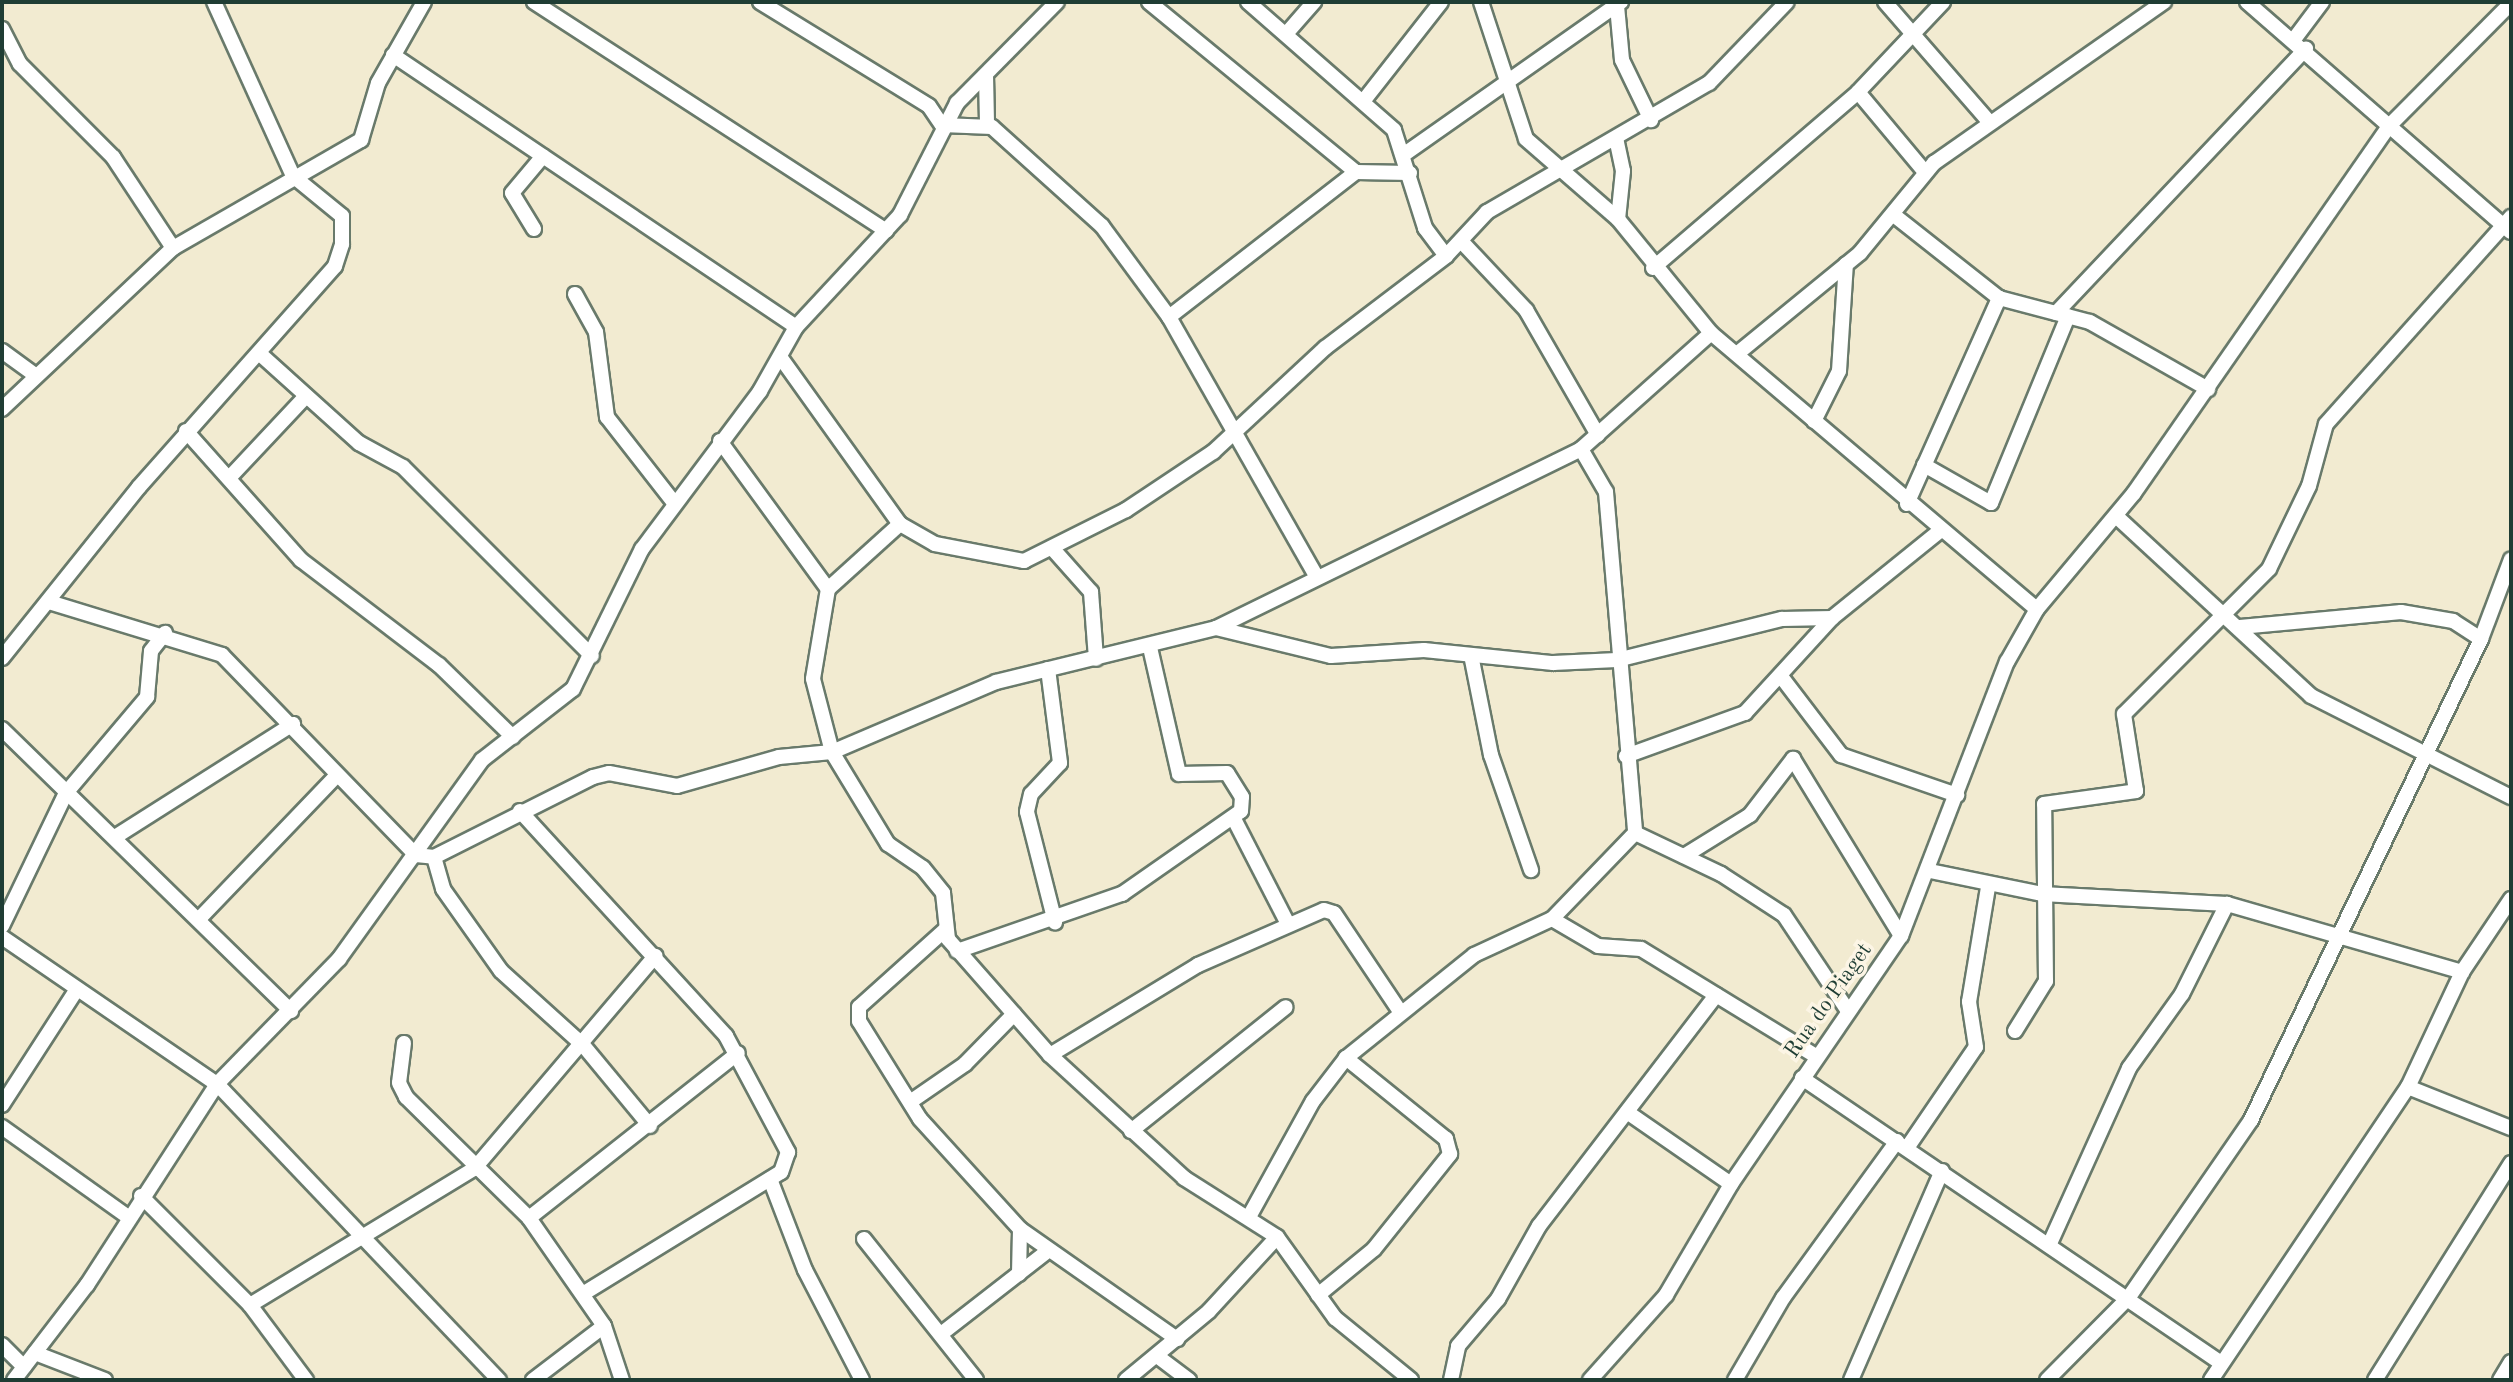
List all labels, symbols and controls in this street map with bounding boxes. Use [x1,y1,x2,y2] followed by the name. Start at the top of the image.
[1780,938,1878,1064] street label: Rua do Piaget

